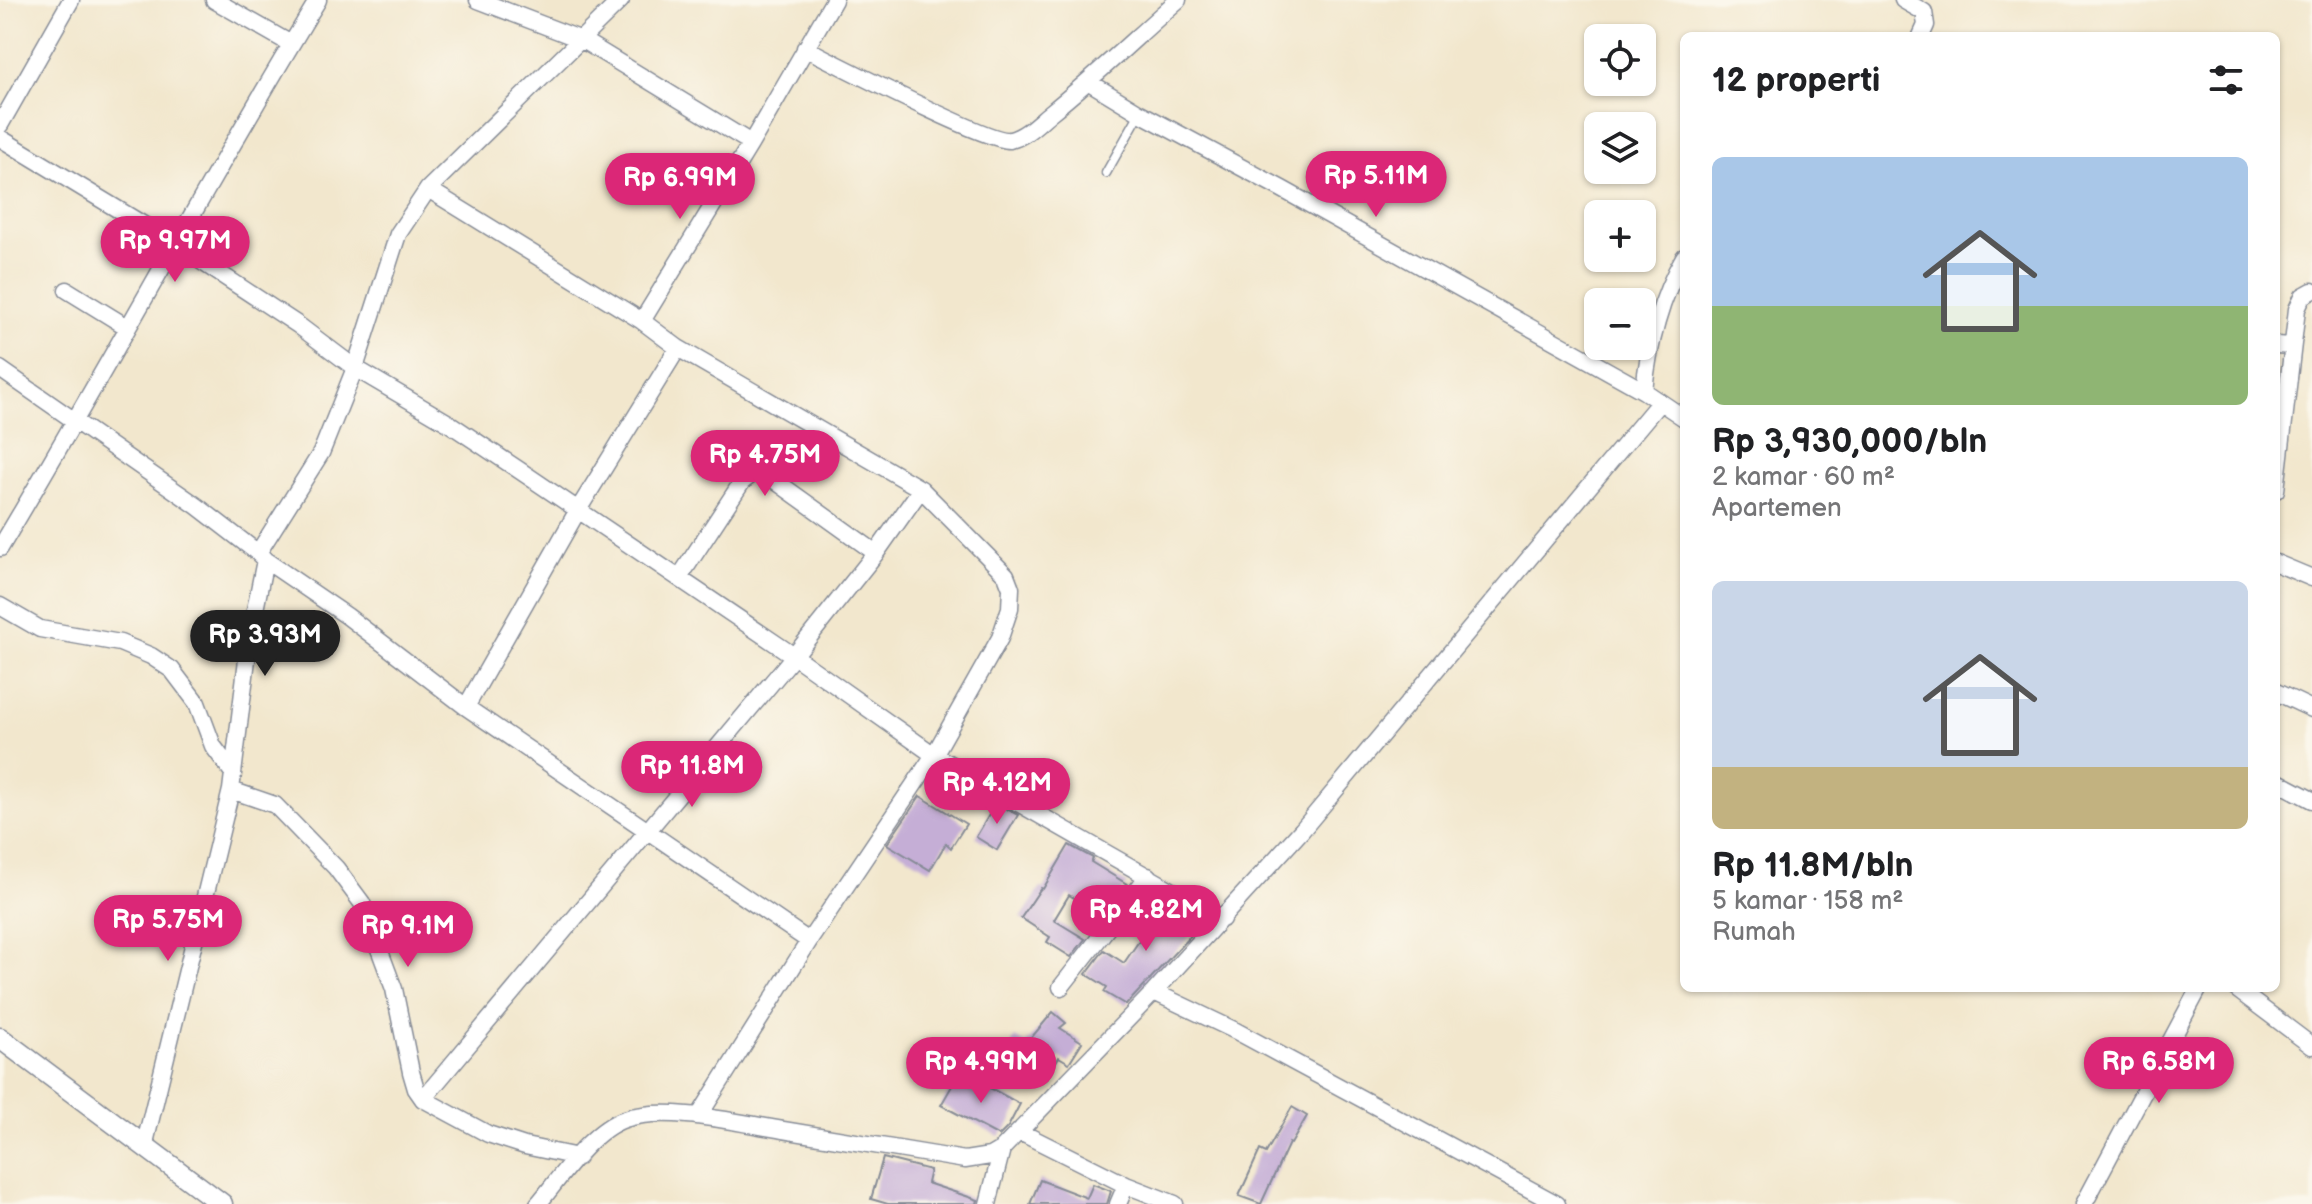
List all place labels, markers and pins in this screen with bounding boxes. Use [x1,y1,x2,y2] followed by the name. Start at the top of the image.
[1293,151,1459,219] pin: Rp 5.11M
[597,153,763,221] pin: Rp 6.99M
[92,216,258,284] pin: Rp 9.97M
[682,430,848,498] pin: Rp 4.75M
[182,610,348,678] pin: Rp 3.93M
[609,741,775,809] pin: Rp 11.8M
[914,758,1080,826] pin: Rp 4.12M
[1063,885,1229,953] pin: Rp 4.82M
[85,895,251,963] pin: Rp 5.75M
[334,901,482,969] pin: Rp 9.1M
[898,1037,1064,1105] pin: Rp 4.99M
[2076,1037,2242,1105] pin: Rp 6.58M

